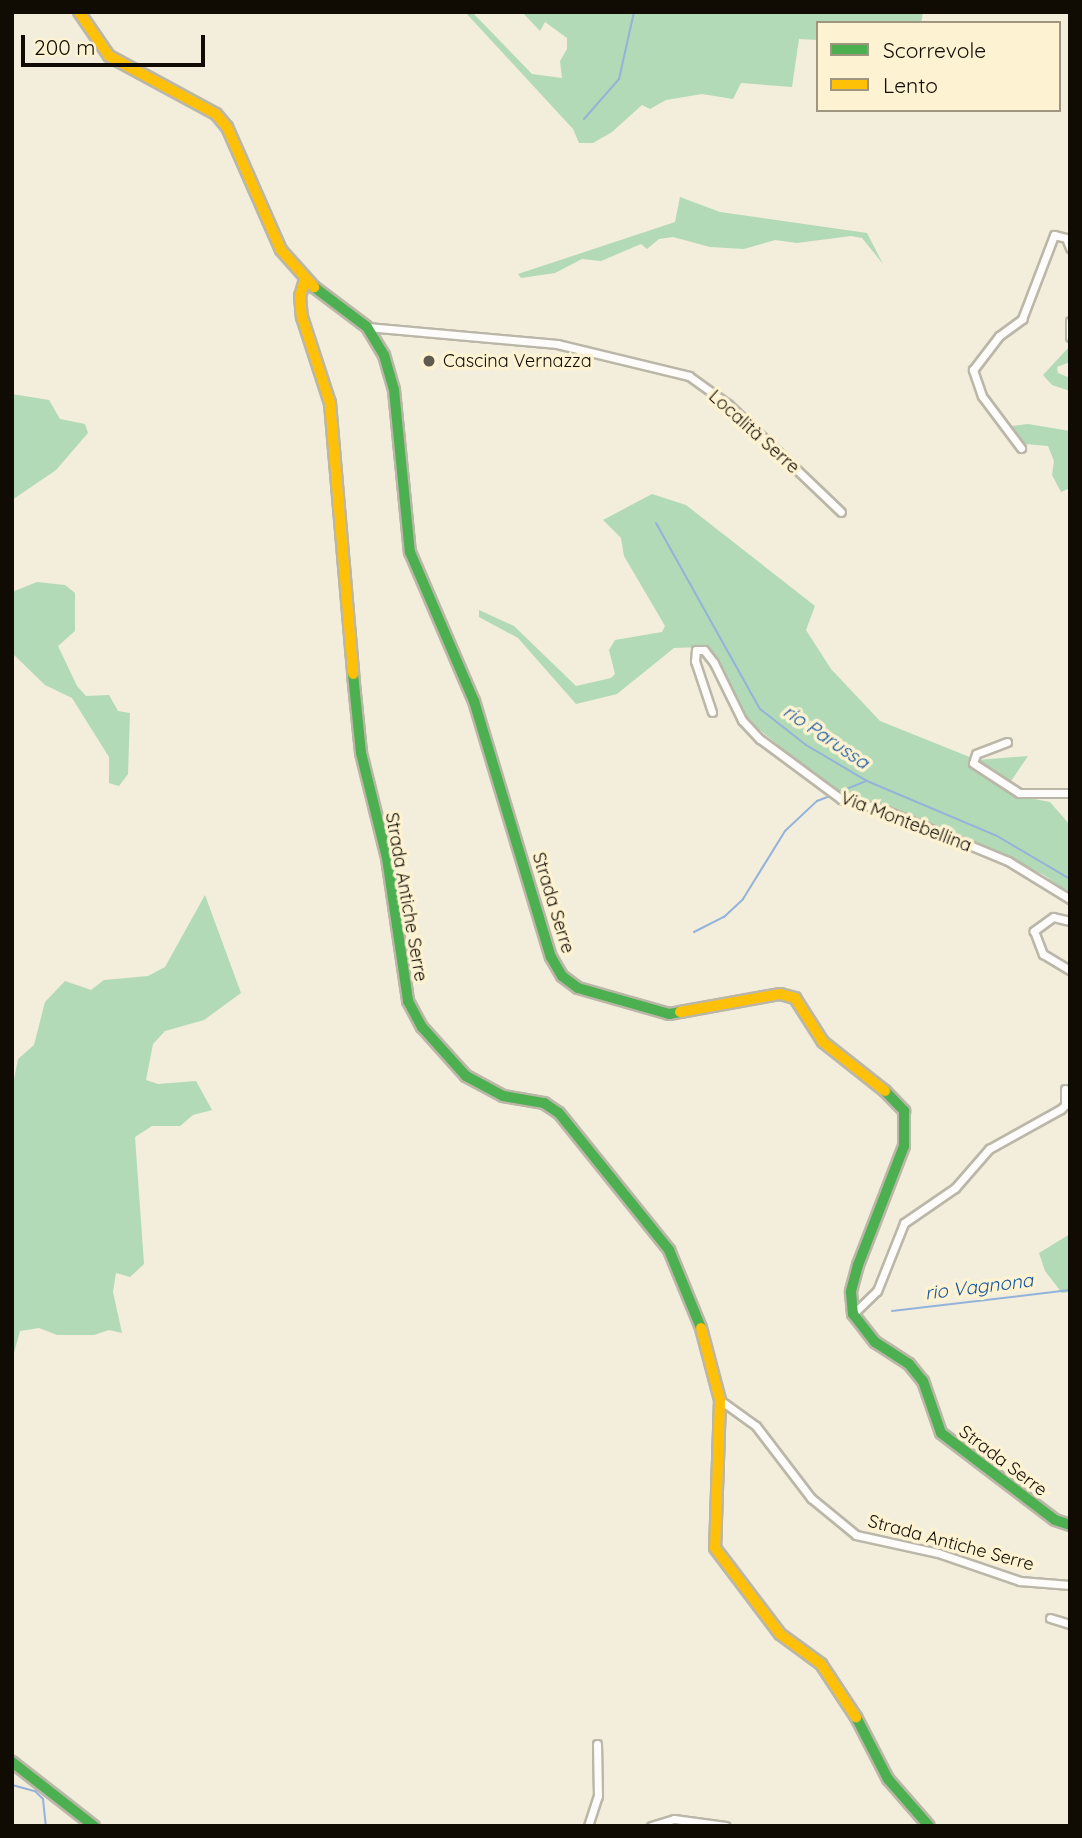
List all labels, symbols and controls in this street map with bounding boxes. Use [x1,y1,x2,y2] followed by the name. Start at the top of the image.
[24,21,208,65] scale bar
[816,21,1061,112] legend
[34,34,96,60] text: 200 m
[883,37,986,63] text: Scorrevole
[883,72,938,98] text: Lento
[443,350,592,372] place label: Cascina Vernazza
[421,353,437,369] marker: Cascina Vernazza
[704,386,804,478] street label: Località Serre
[779,700,873,774] water label: rio Parussa
[837,787,975,857] street label: Via Montebellina
[381,811,431,983] street label: Strada Antiche Serre
[527,850,579,956] street label: Strada Serre
[924,1269,1034,1305] water label: rio Vagnona
[955,1421,1051,1501] street label: Strada Serre
[866,1510,1036,1576] street label: Strada Antiche Serre

